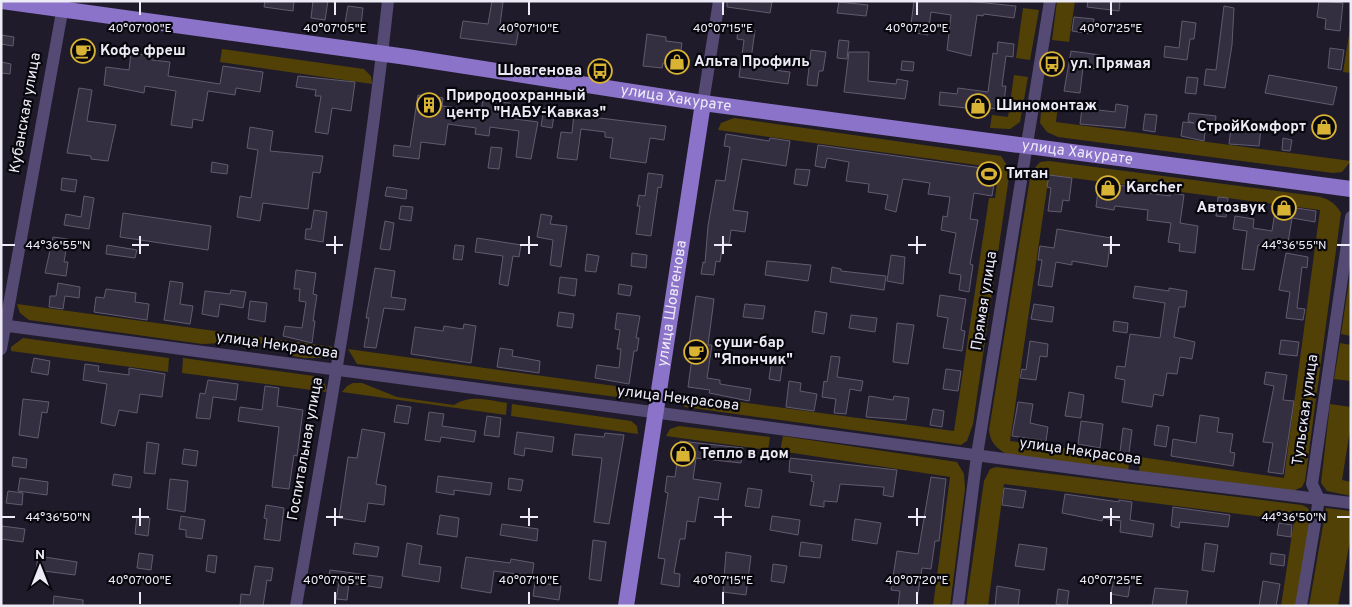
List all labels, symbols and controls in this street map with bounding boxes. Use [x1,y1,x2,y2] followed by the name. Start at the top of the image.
[108,21,172,37] text: 40°07'00"E
[303,21,367,37] text: 40°07'05"E
[499,21,559,37] text: 40°07'10"E
[693,21,753,37] text: 40°07'15"E
[885,21,949,37] text: 40°07'20"E
[1079,21,1143,37] text: 40°07'25"E
[70,38,96,64] cafe icon: Кофе фреш
[100,42,186,61] place label: Кофе фреш
[664,49,690,75] shop icon: Альта Профиль
[6,51,46,175] street label: Кубанская улица
[1039,51,1065,77] bus stop icon: ул. Прямая
[694,53,810,72] place label: Альта Профиль
[1070,55,1151,74] place label: ул. Прямая
[587,58,613,84] bus stop icon: Шовгенова
[497,62,582,81] place label: Шовгенова
[619,81,733,116] street label: улица Хакурате
[446,87,606,123] place label: Природоохранный центр "НАБУ-Кавказ"
[416,92,442,118] building icon: Природоохранный центр "НАБУ-Кавказ"
[965,93,991,119] shop icon: Шиномонтаж
[996,97,1097,116] place label: Шиномонтаж
[1311,114,1337,140] shop icon: СтройКомфорт
[1197,118,1306,137] place label: СтройКомфорт
[1021,136,1134,169] street label: улица Хакурате
[976,161,1002,187] sports icon: Титан
[1006,165,1048,184] place label: Титан
[1095,175,1121,201] shop icon: Karcher
[1126,179,1183,198] place label: Karcher
[1271,195,1297,221] shop icon: Автозвук
[1197,199,1266,218] place label: Автозвук
[25,238,91,254] text: 44°36'55"N
[1261,238,1327,254] text: 44°36'55"N
[653,239,691,368] street label: улица Шовгенова
[968,250,1002,352] street label: Прямая улица
[215,328,339,364] street label: улица Некрасова
[714,334,793,370] place label: суши-бар "Япончик"
[683,339,709,365] cafe icon: суши-бар "Япончик"
[1289,353,1323,467] street label: Тульская улица
[284,376,328,522] street label: Госпитальная улица
[616,382,740,416] street label: улица Некрасова
[1018,434,1142,470] street label: улица Некрасова
[670,441,696,467] shop icon: Тепло в дом
[700,445,789,464] place label: Тепло в дом
[25,510,91,526] text: 44°36'50"N
[1261,510,1327,526] text: 44°36'50"N
[15,542,65,592] north arrow
[35,547,45,564] text: N
[108,573,172,589] text: 40°07'00"E
[303,573,367,589] text: 40°07'05"E
[499,573,559,589] text: 40°07'10"E
[693,573,753,589] text: 40°07'15"E
[885,573,949,589] text: 40°07'20"E
[1079,573,1143,589] text: 40°07'25"E

